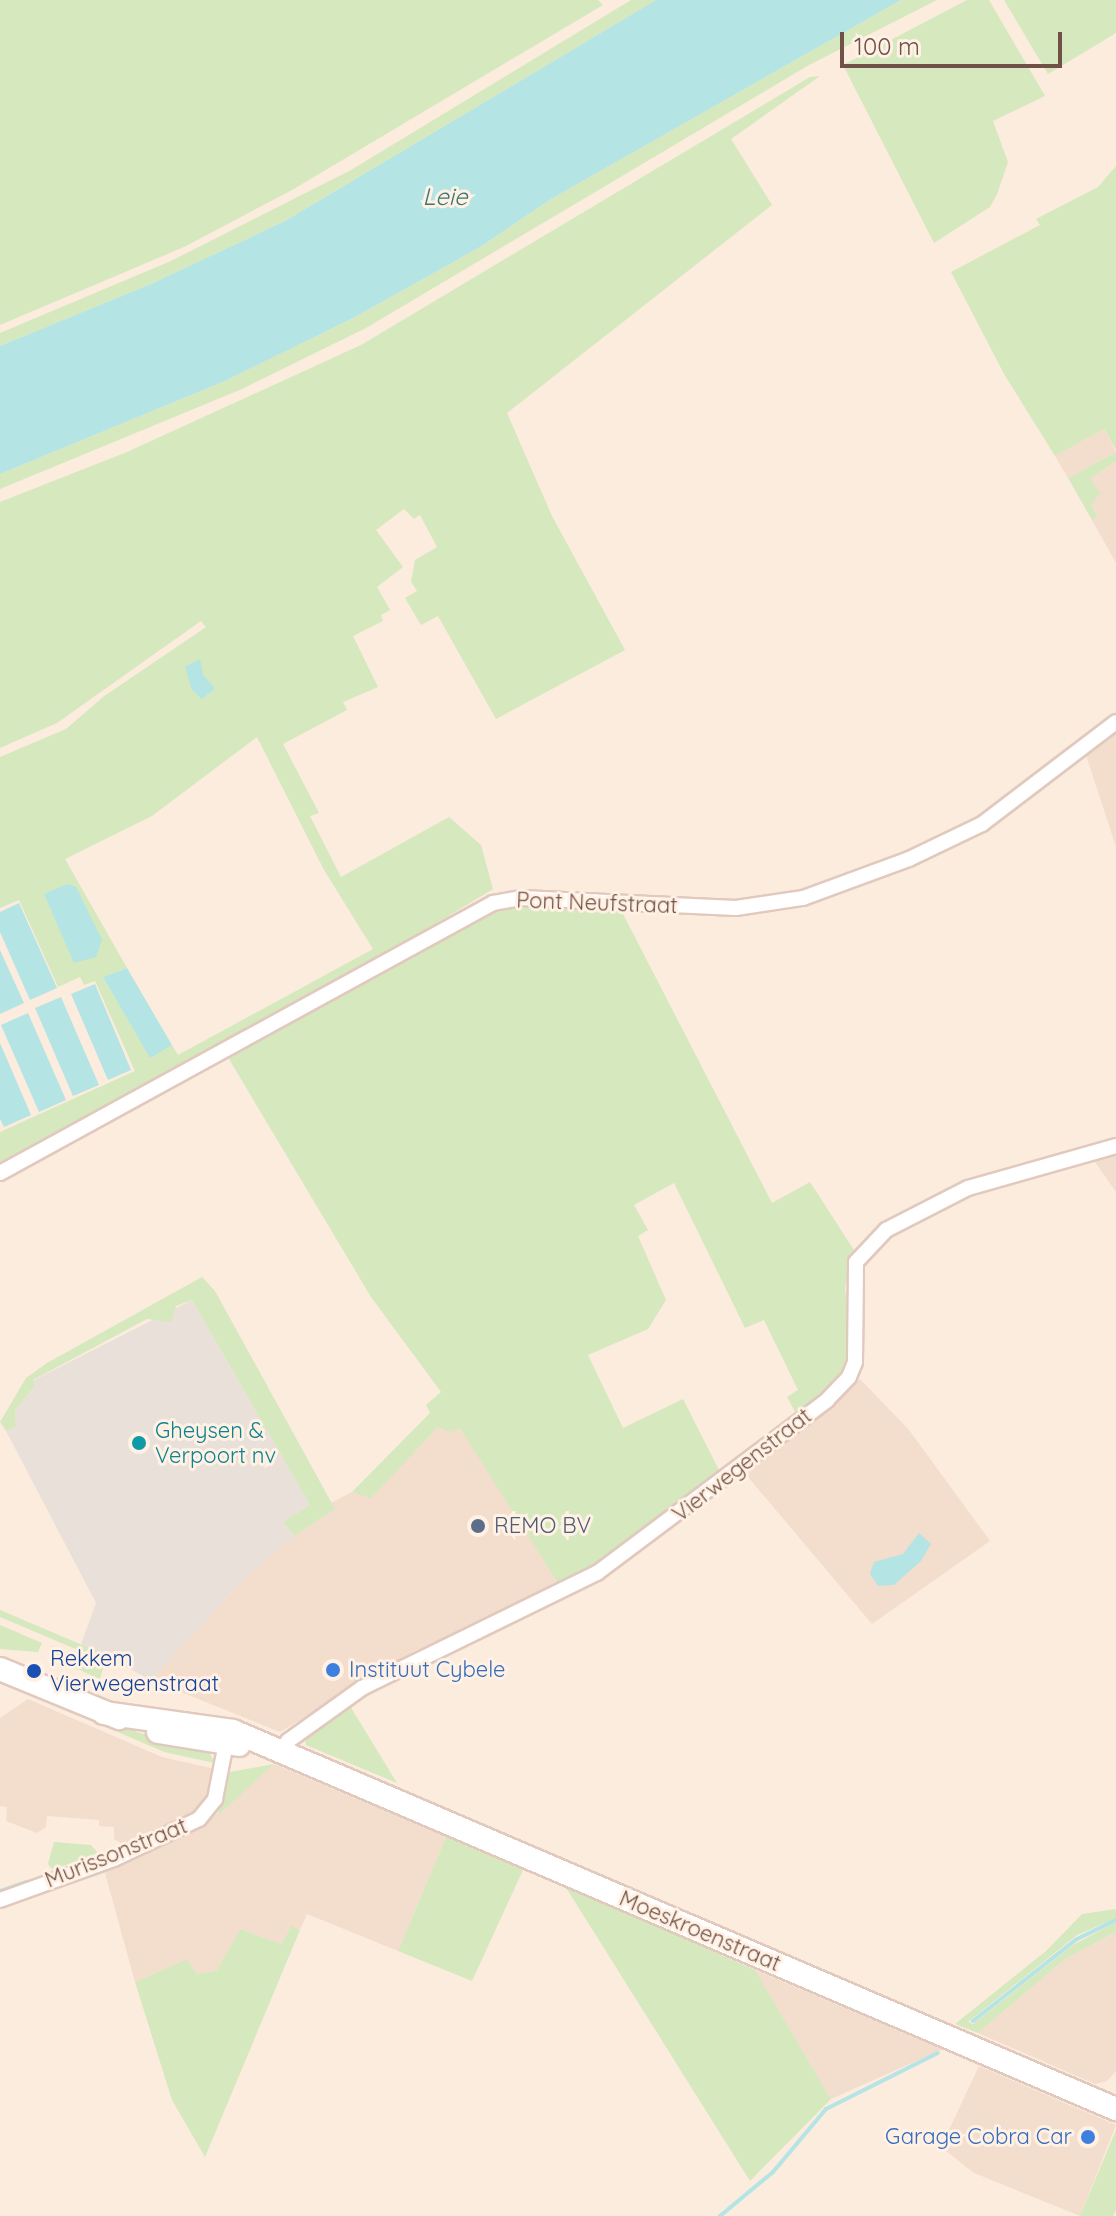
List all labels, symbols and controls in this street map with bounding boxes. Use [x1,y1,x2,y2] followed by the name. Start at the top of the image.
[844,16,1066,66] scale bar
[854,31,920,61] text: 100 m
[422,183,468,211] water label: Leie
[516,887,678,919] street label: Pont Neufstraat
[667,1403,817,1527] street label: Vierwegenstraat
[155,1417,276,1468] place label: Gheysen & Verpoort nv
[130,1434,148,1452] marker: Gheysen & Verpoort nv
[494,1513,591,1539] place label: REMO BV
[469,1517,487,1535] marker: REMO BV
[50,1645,219,1696] place label: Rekkem Vierwegenstraat
[349,1657,506,1683] place label: Instituut Cybele
[324,1661,342,1679] marker: Instituut Cybele
[25,1662,43,1680] marker: Rekkem Vierwegenstraat
[41,1813,191,1893] street label: Murissonstraat
[615,1885,785,1977] street label: Moeskroenstraat
[885,2124,1072,2150] place label: Garage Cobra Car
[1079,2128,1097,2146] marker: Garage Cobra Car

